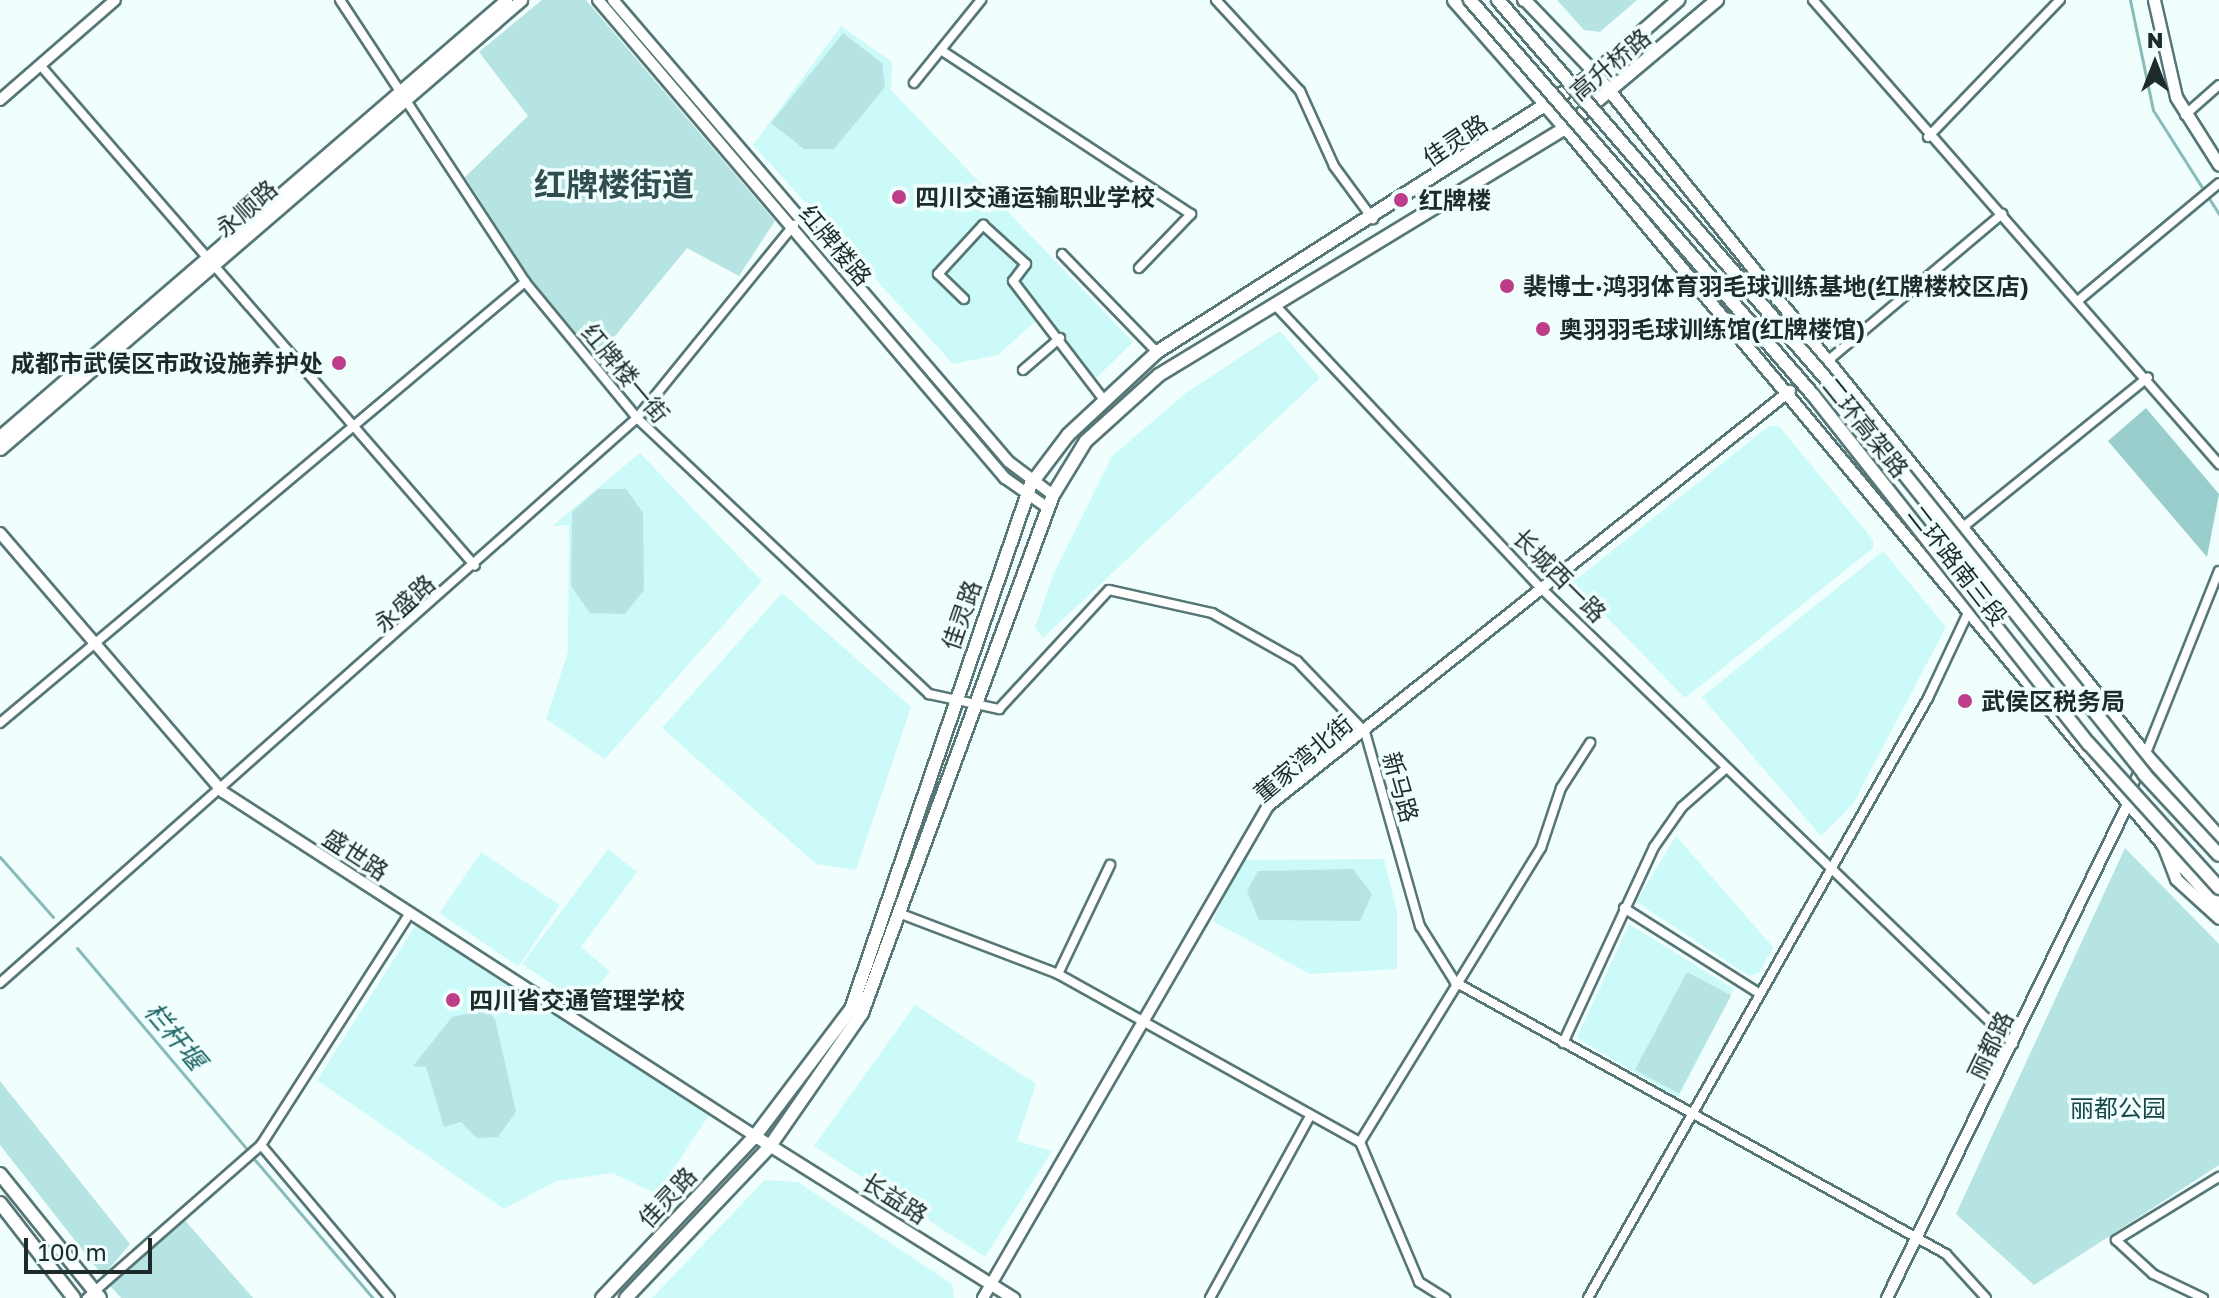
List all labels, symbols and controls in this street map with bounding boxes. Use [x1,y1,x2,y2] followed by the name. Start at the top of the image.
[1564,22,1656,106] street label: 高升桥路
[2115,24,2195,104] north arrow
[2147,26,2163,53] text: N
[1417,108,1493,172] street label: 佳灵路
[534,165,694,203] district label: 红牌楼街道
[209,174,283,242] street label: 永顺路
[915,183,1155,211] place label: 四川交通运输职业学校
[1419,186,1491,214] place label: 红牌楼
[890,188,908,206] marker: 四川交通运输职业学校
[1390,189,1412,211] marker: 红牌楼
[794,199,878,291] street label: 红牌楼路
[1523,272,2029,300] place label: 裴博士·鸿羽体育羽毛球训练基地(红牌楼校区店)
[1498,277,1516,295] marker: 裴博士·鸿羽体育羽毛球训练基地(红牌楼校区店)
[1559,315,1865,343] place label: 奥羽羽毛球训练馆(红牌楼馆)
[576,318,676,428] street label: 红牌楼一街
[1534,320,1552,338] marker: 奥羽羽毛球训练馆(红牌楼馆)
[11,349,323,377] place label: 成都市武侯区市政设施养护处
[330,354,348,372] marker: 成都市武侯区市政设施养护处
[1817,371,1915,483] street label: 二环高架路
[1902,499,2014,631] street label: 二环路南三段
[1507,522,1613,628] street label: 长城西一路
[368,568,440,638] street label: 永盛路
[936,576,986,654] street label: 佳灵路
[1981,687,2125,715] place label: 武侯区税务局
[1956,692,1974,710] marker: 武侯区税务局
[1248,708,1358,808] street label: 董家湾北街
[1377,748,1425,826] street label: 新马路
[318,822,394,886] street label: 盛世路
[469,986,685,1014] place label: 四川省交通管理学校
[444,991,462,1009] marker: 四川省交通管理学校
[138,996,212,1076] water label: 栏杆堰
[1961,1006,2019,1084] street label: 丽都路
[2070,1094,2166,1122] park label: 丽都公园
[632,1161,702,1233] street label: 佳灵路
[857,1167,933,1229] street label: 长益路
[28,1222,156,1272] scale bar
[38,1237,107,1266] text: 100 m

